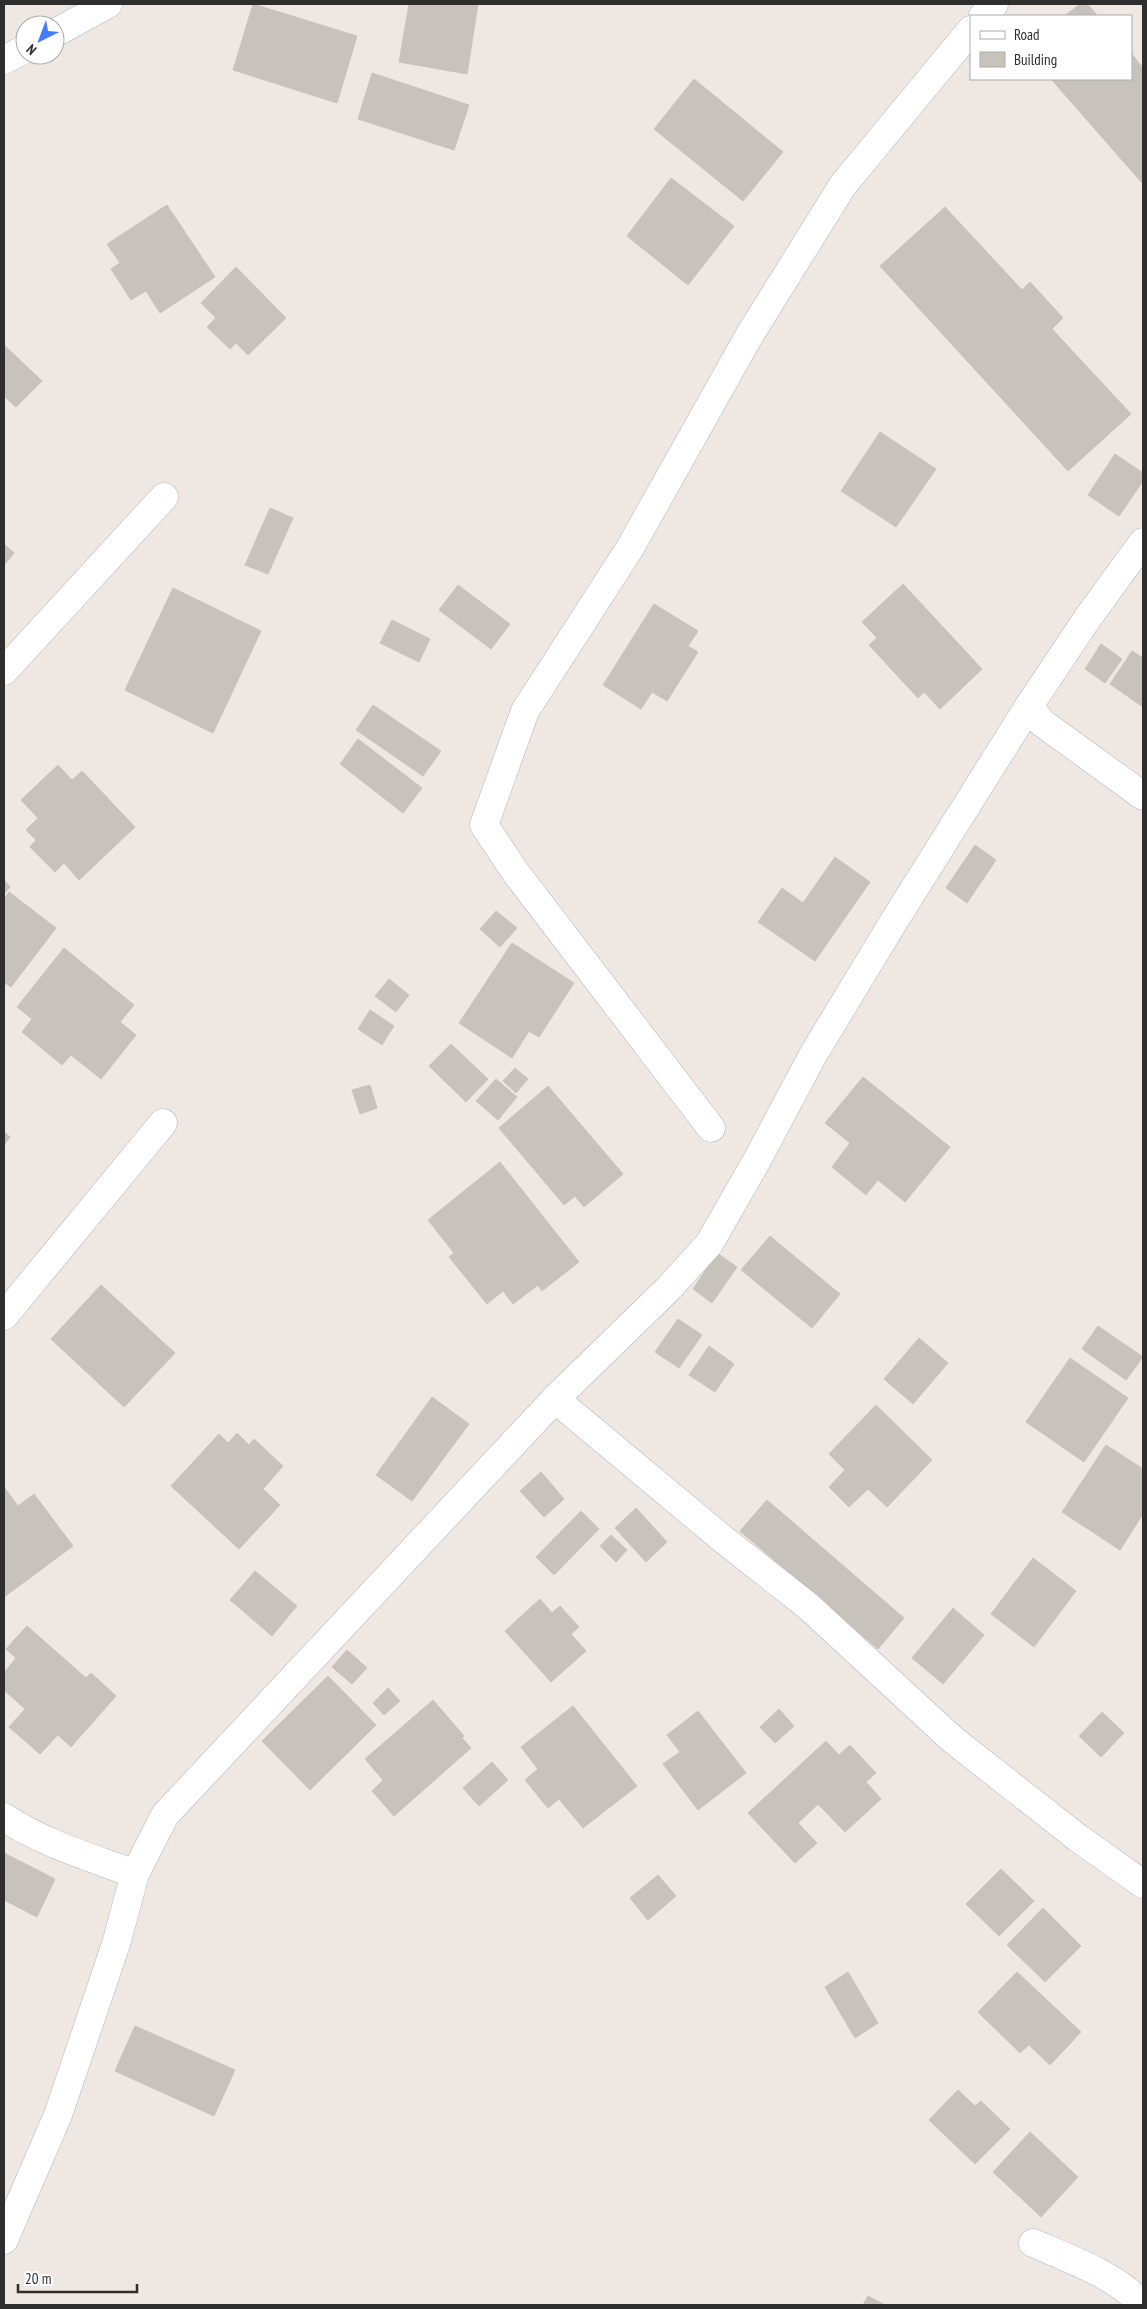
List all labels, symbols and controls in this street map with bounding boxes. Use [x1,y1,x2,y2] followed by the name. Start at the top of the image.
[15,15,65,65] north arrow
[970,15,1132,80] legend
[1014,25,1040,44] text: Road
[22,40,40,59] text: N
[1014,50,1057,69] text: Building
[18,2262,136,2294] scale bar
[25,2269,51,2288] text: 20 m

